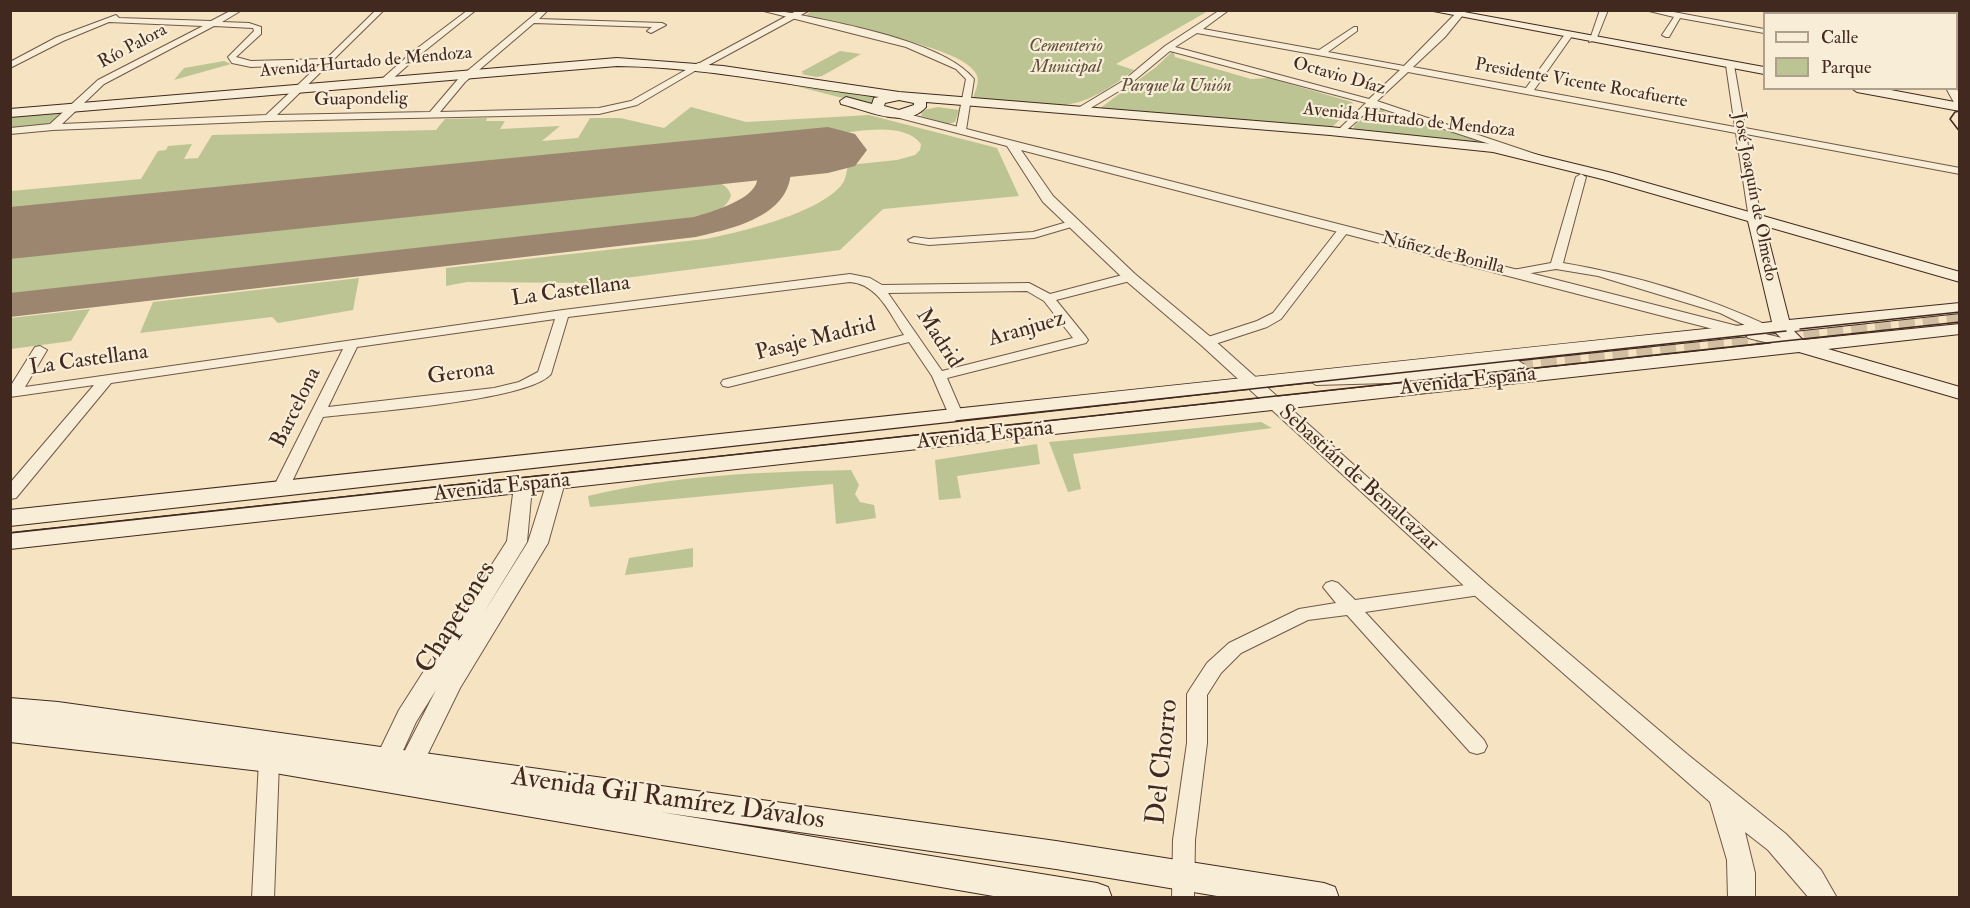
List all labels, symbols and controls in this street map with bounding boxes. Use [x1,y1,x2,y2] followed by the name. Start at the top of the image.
[1763,12,1958,90] legend
[95,20,171,74] street label: Río Palora
[1821,26,1858,49] text: Calle
[1029,36,1103,78] park label: Cementerio Municipal
[259,43,473,83] street label: Avenida Hurtado de Mendoza
[1290,53,1388,101] street label: Octavio Díaz
[1473,55,1689,113] street label: Presidente Vicente Rocafuerte
[1821,56,1871,79] text: Parque
[1121,76,1231,98] park label: Parque la Unión
[314,88,408,112] street label: Guapondelig
[1302,99,1516,143] street label: Avenida Hurtado de Mendoza
[1727,111,1781,283] street label: José Joaquín de Olmedo
[1379,228,1507,280] street label: Núñez de Bonilla
[510,271,632,313] street label: La Castellana
[909,304,967,374] street label: Madrid
[985,306,1069,354] street label: Aranjuez
[753,312,879,368] street label: Pasaje Madrid
[28,340,150,382] street label: La Castellana
[426,356,496,392] street label: Gerona
[1398,362,1538,402] street label: Avenida España
[266,363,328,453] street label: Barcelona
[1272,400,1444,558] street label: Sebastián de Benalcazar
[915,416,1055,456] street label: Avenida España
[432,468,572,508] street label: Avenida España
[410,556,504,680] street label: Chapetones
[1141,698,1187,826] street label: Del Chorro
[509,762,827,838] street label: Avenida Gil Ramírez Dávalos

